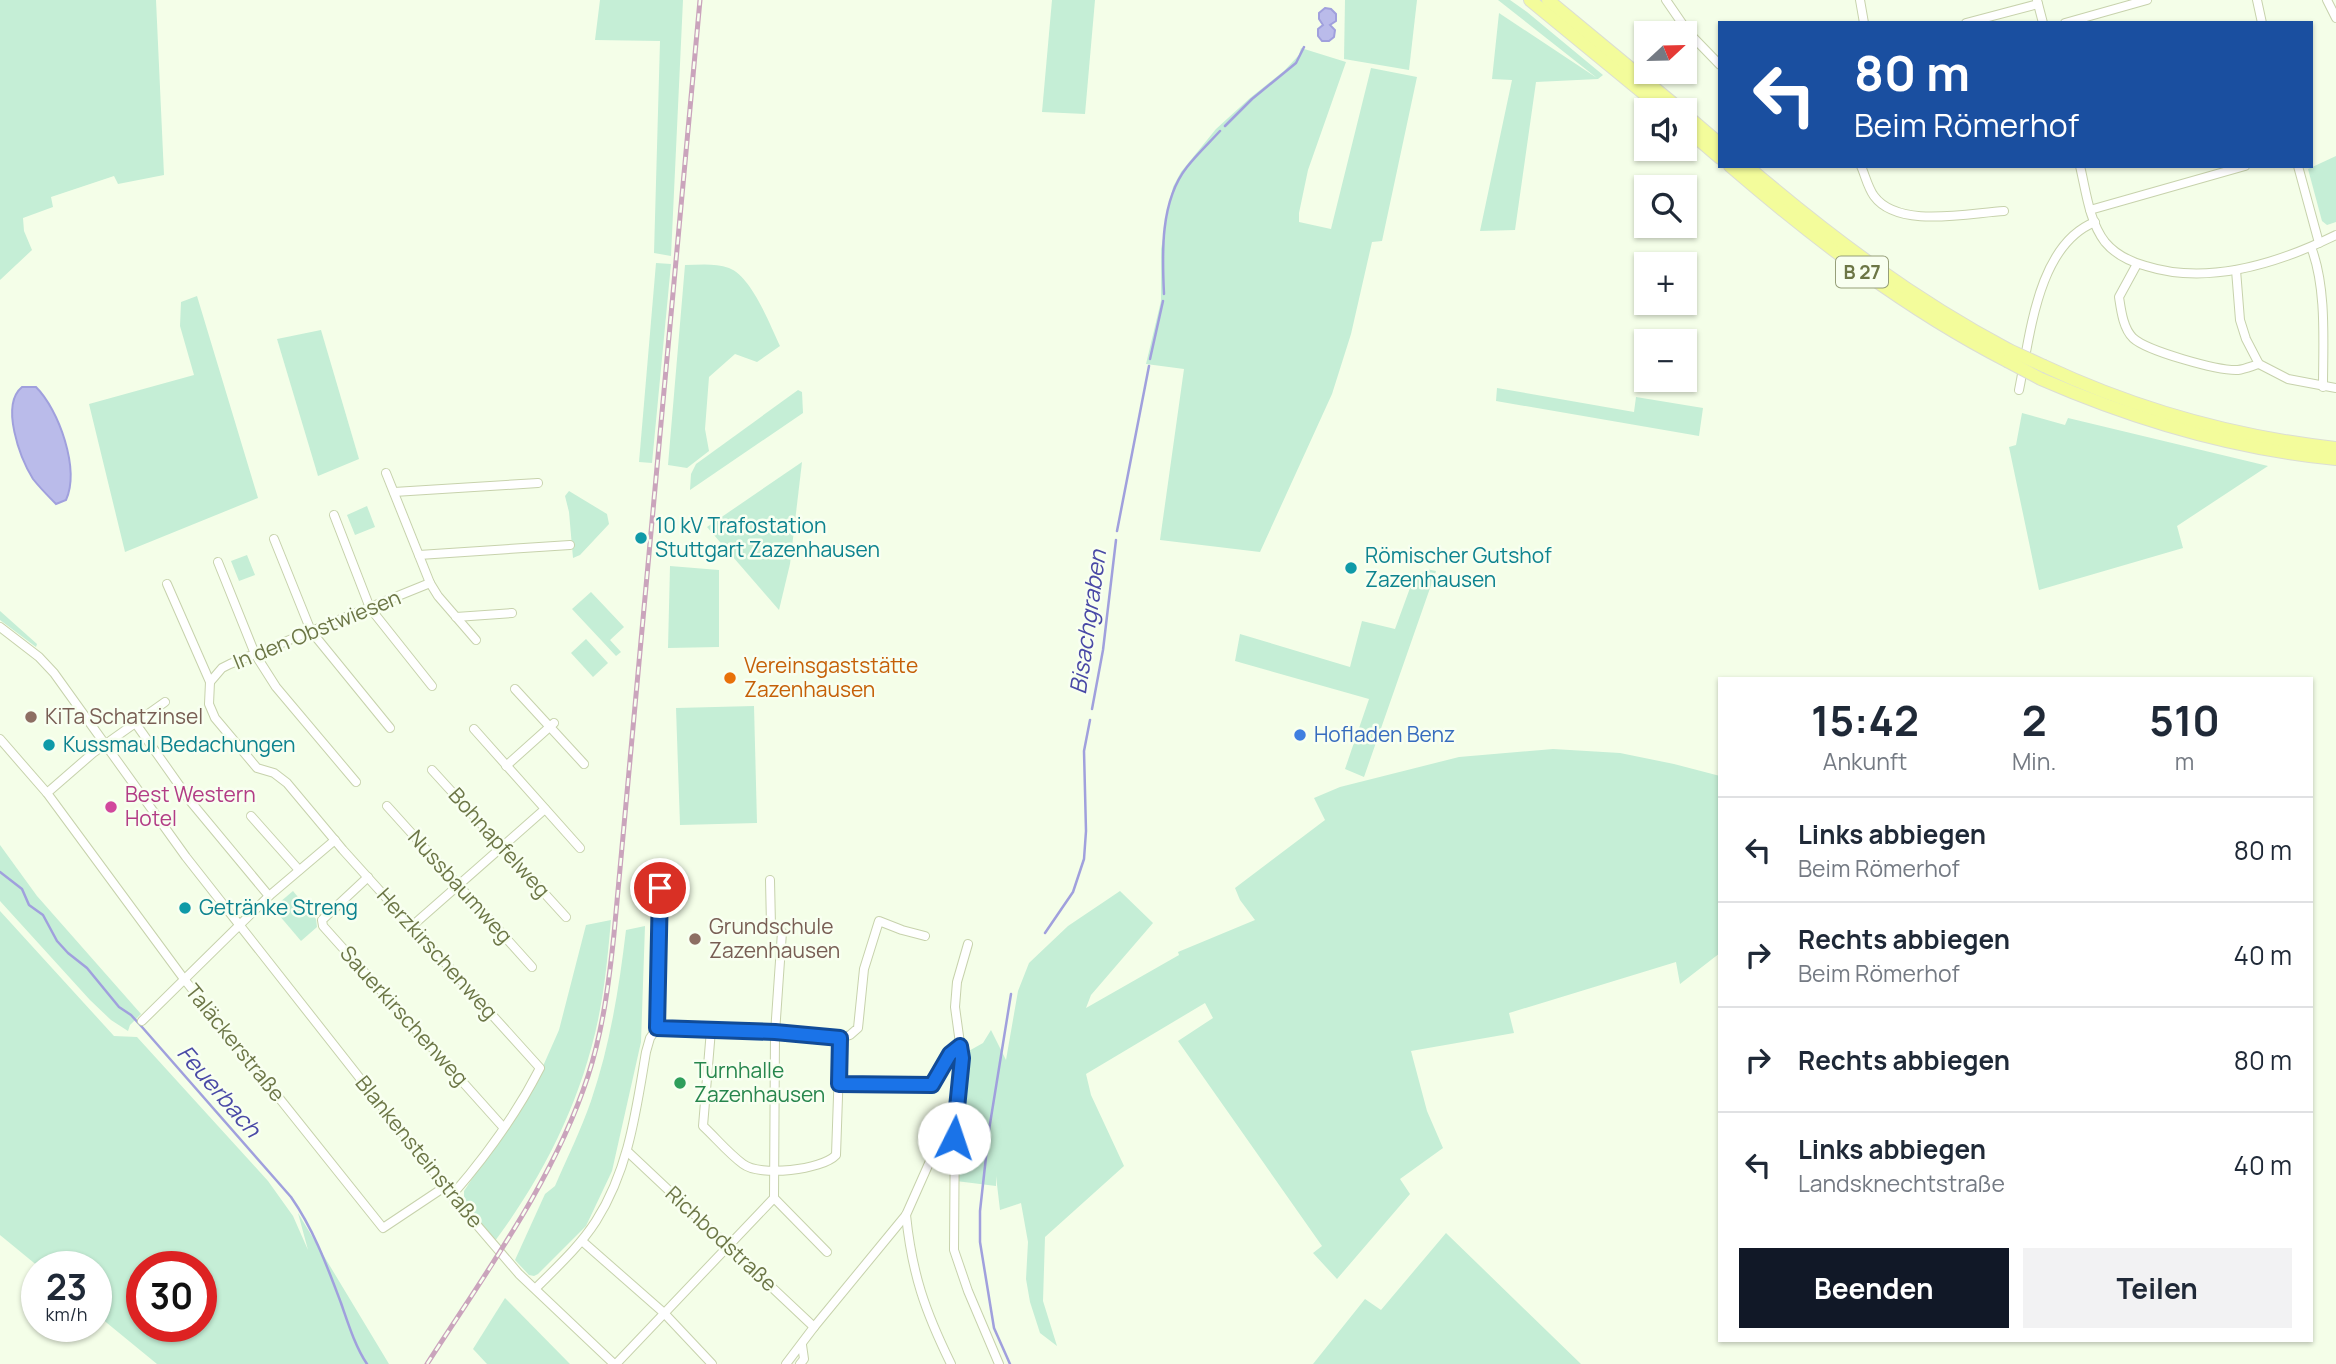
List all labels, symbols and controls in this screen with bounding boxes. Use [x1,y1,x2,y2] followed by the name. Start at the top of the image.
[1634,21,1698,84] north arrow
[1634,21,1697,392] map controls
[1854,39,1970,106] text: 80 m
[1739,49,1830,140] icon: left
[1634,98,1697,161] button: sound
[1854,103,2079,147] text: Beim Römerhof
[1634,175,1697,238] button: search
[1634,252,1697,315] button: +
[1836,256,1888,288] road number: B 27
[1634,329,1697,392] button: −
[655,511,880,563] place label: 10 kV Trafostation Stuttgart Zazenhausen
[633,530,649,546] marker: 10 kV Trafostation Stuttgart Zazenhausen
[1365,541,1552,593] place label: Römischer Gutshof Zazenhausen
[1061,546,1113,696] water label: Bisachgraben
[1343,560,1359,576] marker: Römischer Gutshof Zazenhausen
[229,583,405,675] street label: In den Obstwiesen
[744,651,918,703] place label: Vereinsgaststätte Zazenhausen
[722,670,738,686] marker: Vereinsgaststätte Zazenhausen
[1811,691,1919,749] text: 15:42
[2022,691,2047,749] text: 2
[2149,691,2220,749] text: 510
[45,702,203,730] place label: KiTa Schatzinsel
[23,709,39,725] marker: KiTa Schatzinsel
[1314,720,1455,748] place label: Hofladen Benz
[1292,727,1308,743] marker: Hofladen Benz
[63,730,295,758] place label: Kussmaul Bedachungen
[41,737,57,753] marker: Kussmaul Bedachungen
[1823,745,1907,777] text: Ankunft
[2012,745,2056,777] text: Min.
[2175,745,2194,777] text: m
[125,780,256,832] place label: Best Western Hotel
[443,781,557,903] street label: Bohnapfelweg
[103,799,119,815] marker: Best Western Hotel
[1798,816,1986,852] text: Links abbiegen
[402,824,519,949] street label: Nussbaumweg
[1739,831,1777,869] icon: left
[2234,832,2292,868] text: 80 m
[1798,852,1960,884] text: Beim Römerhof
[630,858,690,918] pin
[641,869,679,907] icon: arrive
[371,882,504,1025] street label: Herzkirschenweg
[199,893,358,921] place label: Getränke Streng
[177,900,193,916] marker: Getränke Streng
[709,912,840,964] place label: Grundschule Zazenhausen
[1798,921,2010,957] text: Rechts abbiegen
[687,931,703,947] marker: Grundschule Zazenhausen
[1739,936,1777,974] icon: right
[2234,937,2292,973] text: 40 m
[334,939,475,1091] street label: Sauerkirschenweg
[1798,957,1960,989] text: Beim Römerhof
[180,978,292,1107] street label: Taläckerstraße
[171,1037,270,1144] water label: Feuerbach
[1739,1041,1777,1079] icon: right
[1798,1042,2010,1078] text: Rechts abbiegen
[2234,1042,2292,1078] text: 80 m
[694,1056,825,1108] place label: Turnhalle Zazenhausen
[350,1069,490,1233] street label: Blankensteinstraße
[672,1075,688,1091] marker: Turnhalle Zazenhausen
[917,1101,991,1175] position arrow
[1798,1131,1986,1167] text: Links abbiegen
[1739,1146,1777,1184] icon: left
[2234,1147,2292,1183] text: 40 m
[1798,1167,2005,1199] text: Landsknechtstraße
[660,1179,783,1297] street label: Richbodstraße
[1739,1248,2009,1328] button: Beenden
[2023,1248,2292,1328] button: Teilen
[126,1251,217,1342] speed limit sign: 30
[46,1263,87,1311] text: 23
[46,1302,87,1326] text: km/h

